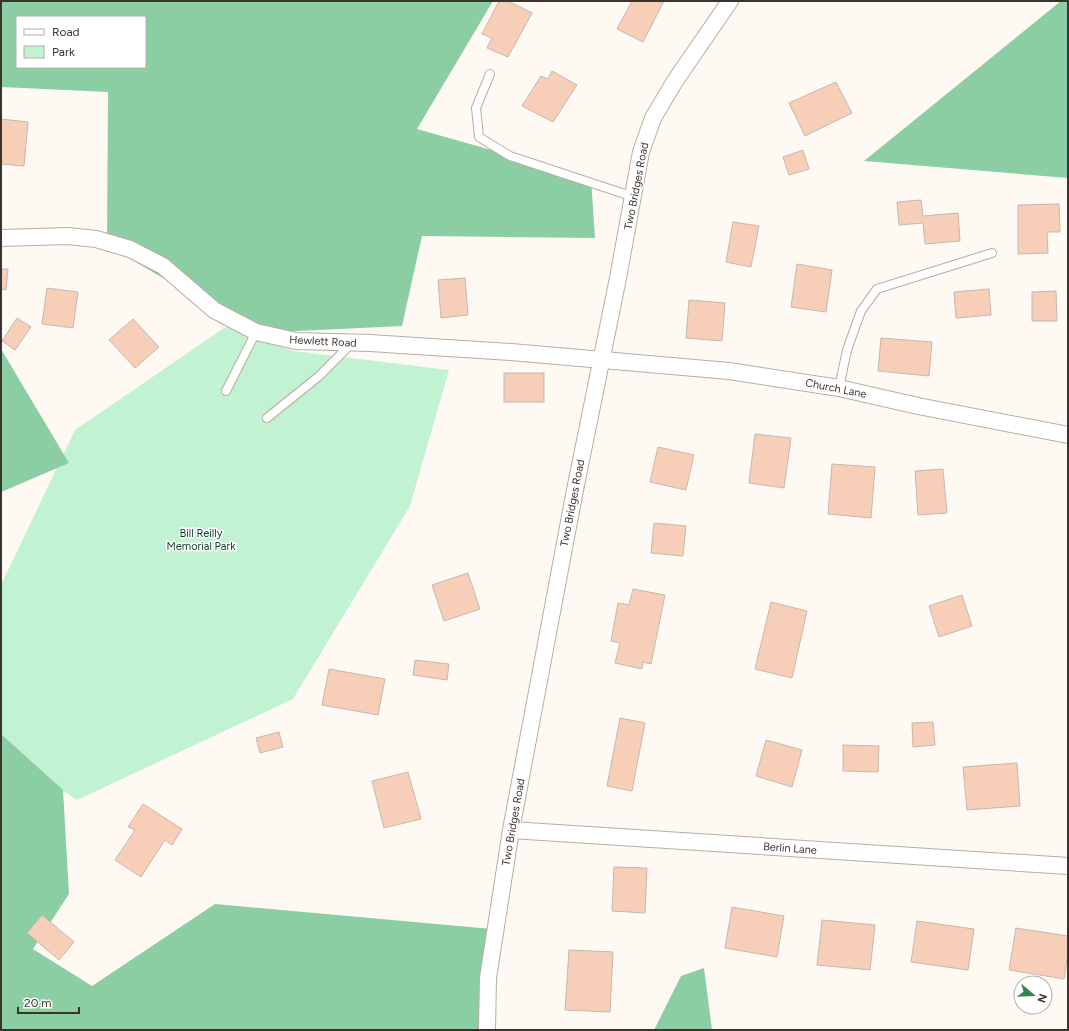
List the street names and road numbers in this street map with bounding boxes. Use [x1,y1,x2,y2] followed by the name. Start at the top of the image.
[622,141,651,231] street label: Two Bridges Road
[289,333,357,350] street label: Hewlett Road
[804,376,868,401] street label: Church Lane
[558,458,587,548] street label: Two Bridges Road
[499,777,528,867] street label: Two Bridges Road
[763,840,817,857] street label: Berlin Lane

